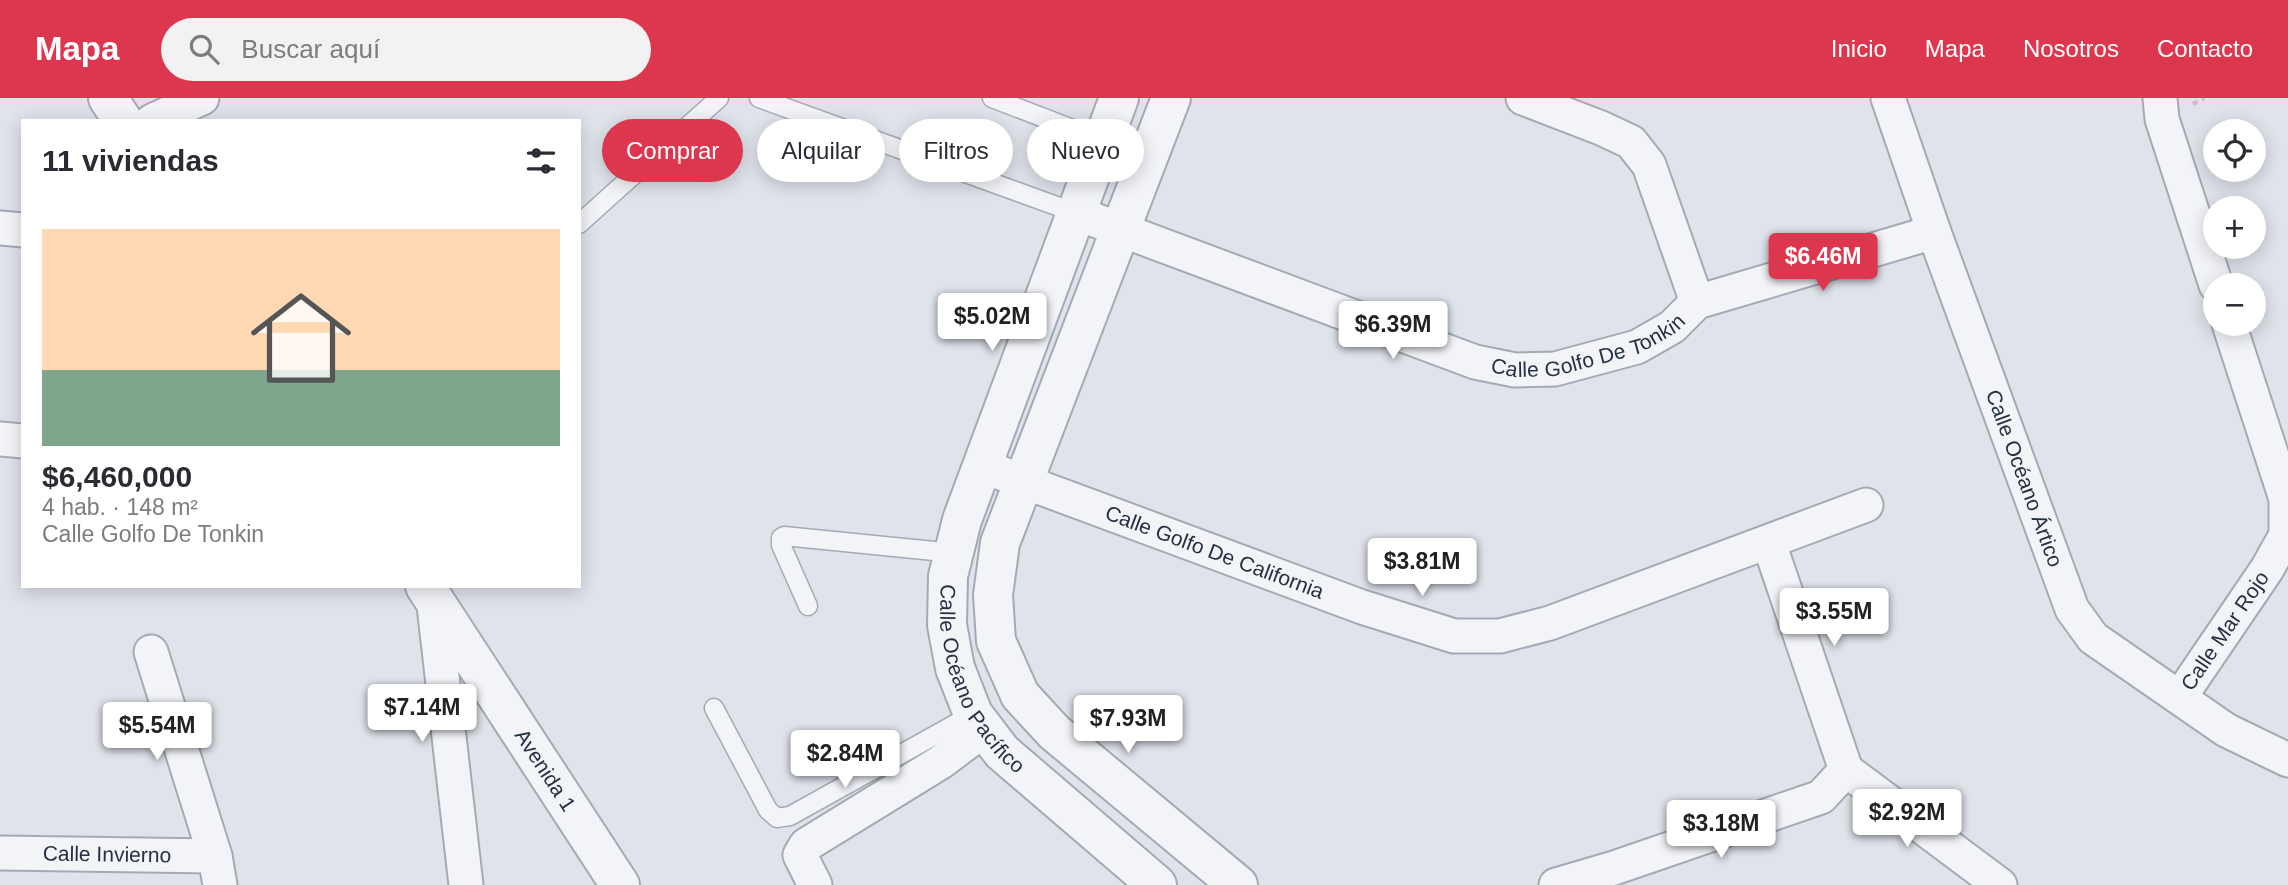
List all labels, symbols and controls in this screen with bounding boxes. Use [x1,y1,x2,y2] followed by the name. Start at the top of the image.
[161,18,651,81] search box
[35,30,119,67] text: Mapa
[185,30,223,68] icon: search
[241,34,380,64] text: Buscar aquí
[1831,35,1887,62] text: Inicio
[1925,35,1985,62] text: Mapa
[2023,35,2119,62] text: Nosotros
[2157,35,2253,62] text: Contacto
[602,119,743,182] chip: Comprar
[757,119,885,182] chip: Alquilar
[899,119,1013,182] chip: Filtros
[1027,119,1144,182] chip: Nuevo
[2203,119,2266,336] map controls
[2203,119,2266,182] button: locate
[522,142,560,180] icon: filters
[42,144,219,177] text: 11 viviendas
[2203,196,2266,259] button: +
[1766,234,1880,293] pin: $6.46M
[1785,243,1861,269] text: $6.46M
[2203,273,2266,336] button: −
[238,275,364,401] icon: home
[935,294,1049,353] pin: $5.02M
[1336,302,1450,361] pin: $6.39M
[954,303,1030,329] text: $5.02M
[1489,309,1689,381] street label: Calle Golfo De Tonkin
[1355,311,1431,337] text: $6.39M
[1982,386,2068,570] street label: Calle Océano Ártico
[42,460,192,493] text: $6,460,000
[42,494,198,520] text: 4 hab. · 148 m²
[1102,501,1327,603] street label: Calle Golfo De California
[42,521,264,547] text: Calle Golfo De Tonkin
[1365,538,1479,598] pin: $3.81M
[1384,548,1460,574] text: $3.81M
[2176,567,2273,694] street label: Calle Mar Rojo
[935,584,1030,777] street label: Calle Océano Pacífico
[1777,588,1891,648] pin: $3.55M
[1796,598,1872,624] text: $3.55M
[365,684,479,744] pin: $7.14M
[384,694,460,720] text: $7.14M
[1071,696,1185,755] pin: $7.93M
[100,702,214,762] pin: $5.54M
[1090,705,1166,731] text: $7.93M
[119,712,195,738] text: $5.54M
[511,725,581,815] street label: Avenida 1
[788,730,902,790] pin: $2.84M
[807,740,883,766] text: $2.84M
[1850,790,1964,849] pin: $2.92M
[1869,799,1945,825] text: $2.92M
[1664,800,1778,860] pin: $3.18M
[1683,810,1759,836] text: $3.18M
[43,842,171,866] street label: Calle Invierno

